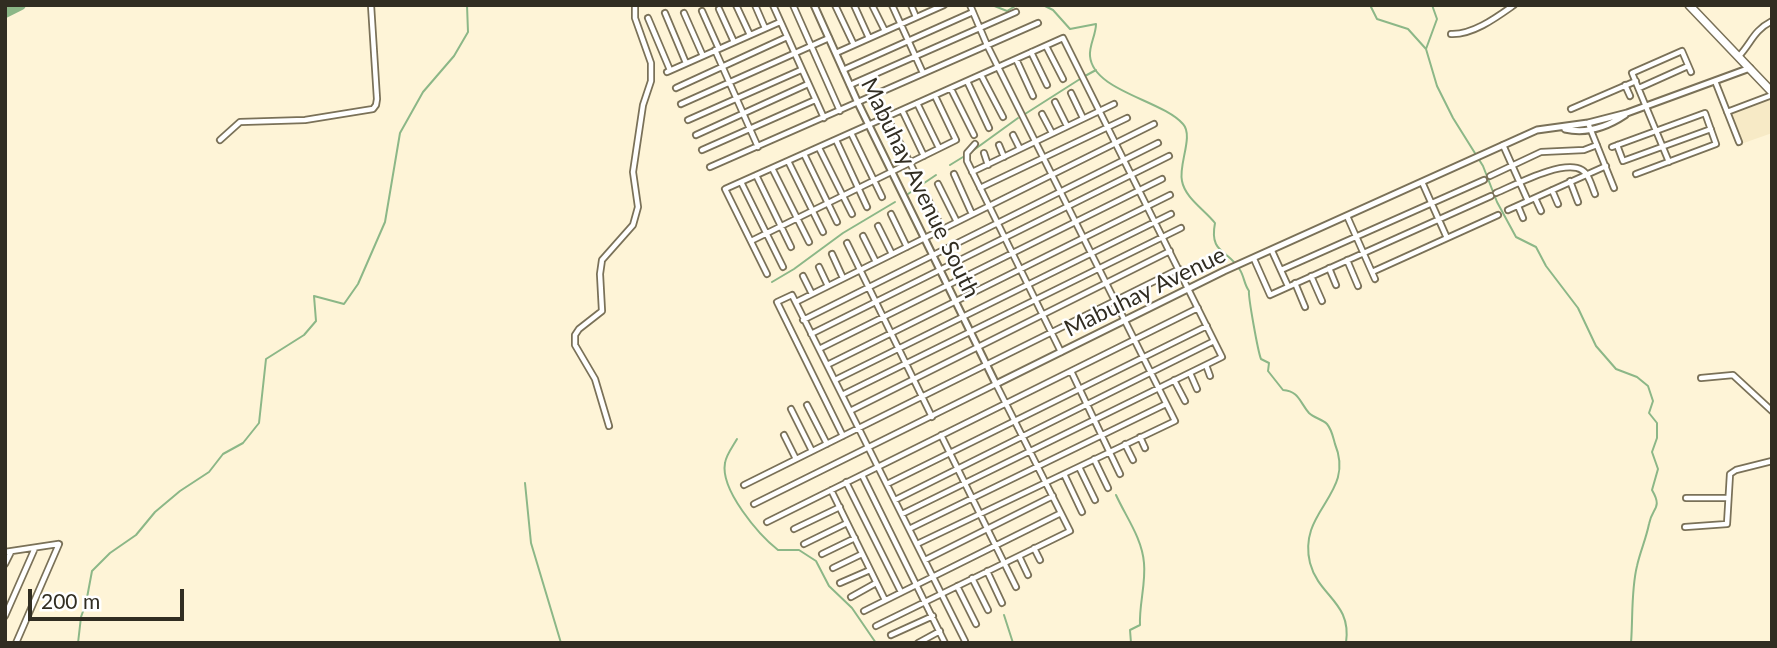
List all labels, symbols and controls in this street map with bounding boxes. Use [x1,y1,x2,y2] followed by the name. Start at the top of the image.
[855,74,985,302] street label: Mabuhay Avenue South
[1060,241,1230,343] street label: Mabuhay Avenue
[32,574,187,618] scale bar
[41,588,100,613] text: 200 m

